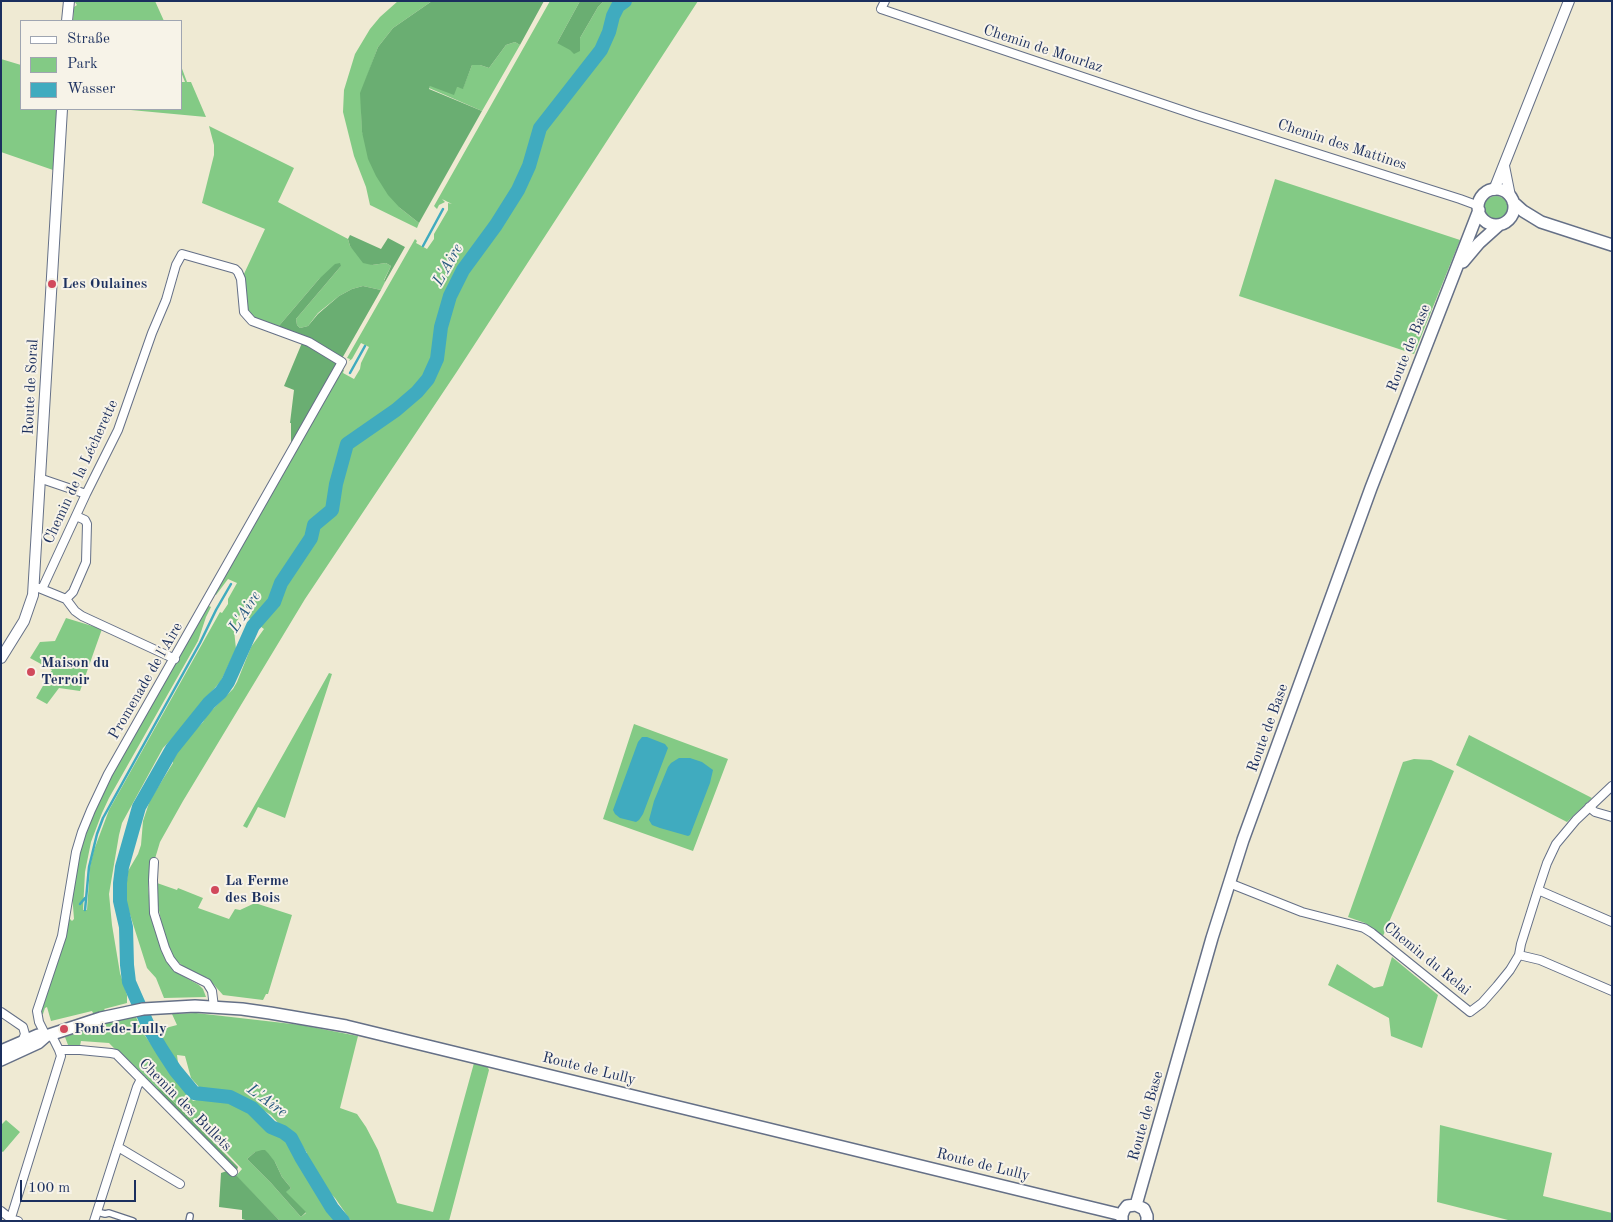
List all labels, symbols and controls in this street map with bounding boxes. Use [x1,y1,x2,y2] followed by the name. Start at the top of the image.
[20,20,182,110] legend
[981,21,1105,77] street label: Chemin de Mourlaz
[67,32,110,47] text: Straße
[67,57,98,72] text: Park
[67,82,115,97] text: Wasser
[1275,116,1409,174] street label: Chemin des Mattines
[429,241,467,289] water label: L'Aire
[62,275,147,293] place label: Les Oulaines
[46,278,58,290] marker: Les Oulaines
[1383,302,1435,394] street label: Route de Base
[20,339,42,435] street label: Route de Soral
[40,397,122,547] street label: Chemin de la Lécherette
[225,588,265,636] water label: L'Aire
[105,619,187,743] street label: Promenade de l'Aire
[41,654,109,689] place label: Maison du Terroir
[25,666,37,678] marker: Maison du Terroir
[1244,681,1292,775] street label: Route de Base
[225,872,289,907] place label: La Ferme des Bois
[209,884,221,896] marker: La Ferme des Bois
[1380,918,1474,1000] street label: Chemin du Relai
[74,1020,167,1038] place label: Pont-de-Lully
[58,1023,70,1035] marker: Pont-de-Lully
[540,1049,638,1089] street label: Route de Lully
[135,1055,235,1155] street label: Chemin des Bullets
[1125,1069,1167,1163] street label: Route de Base
[243,1080,291,1122] water label: L'Aire
[934,1145,1032,1185] street label: Route de Lully
[22,1170,139,1202] scale bar
[28,1181,70,1196] text: 100 m

